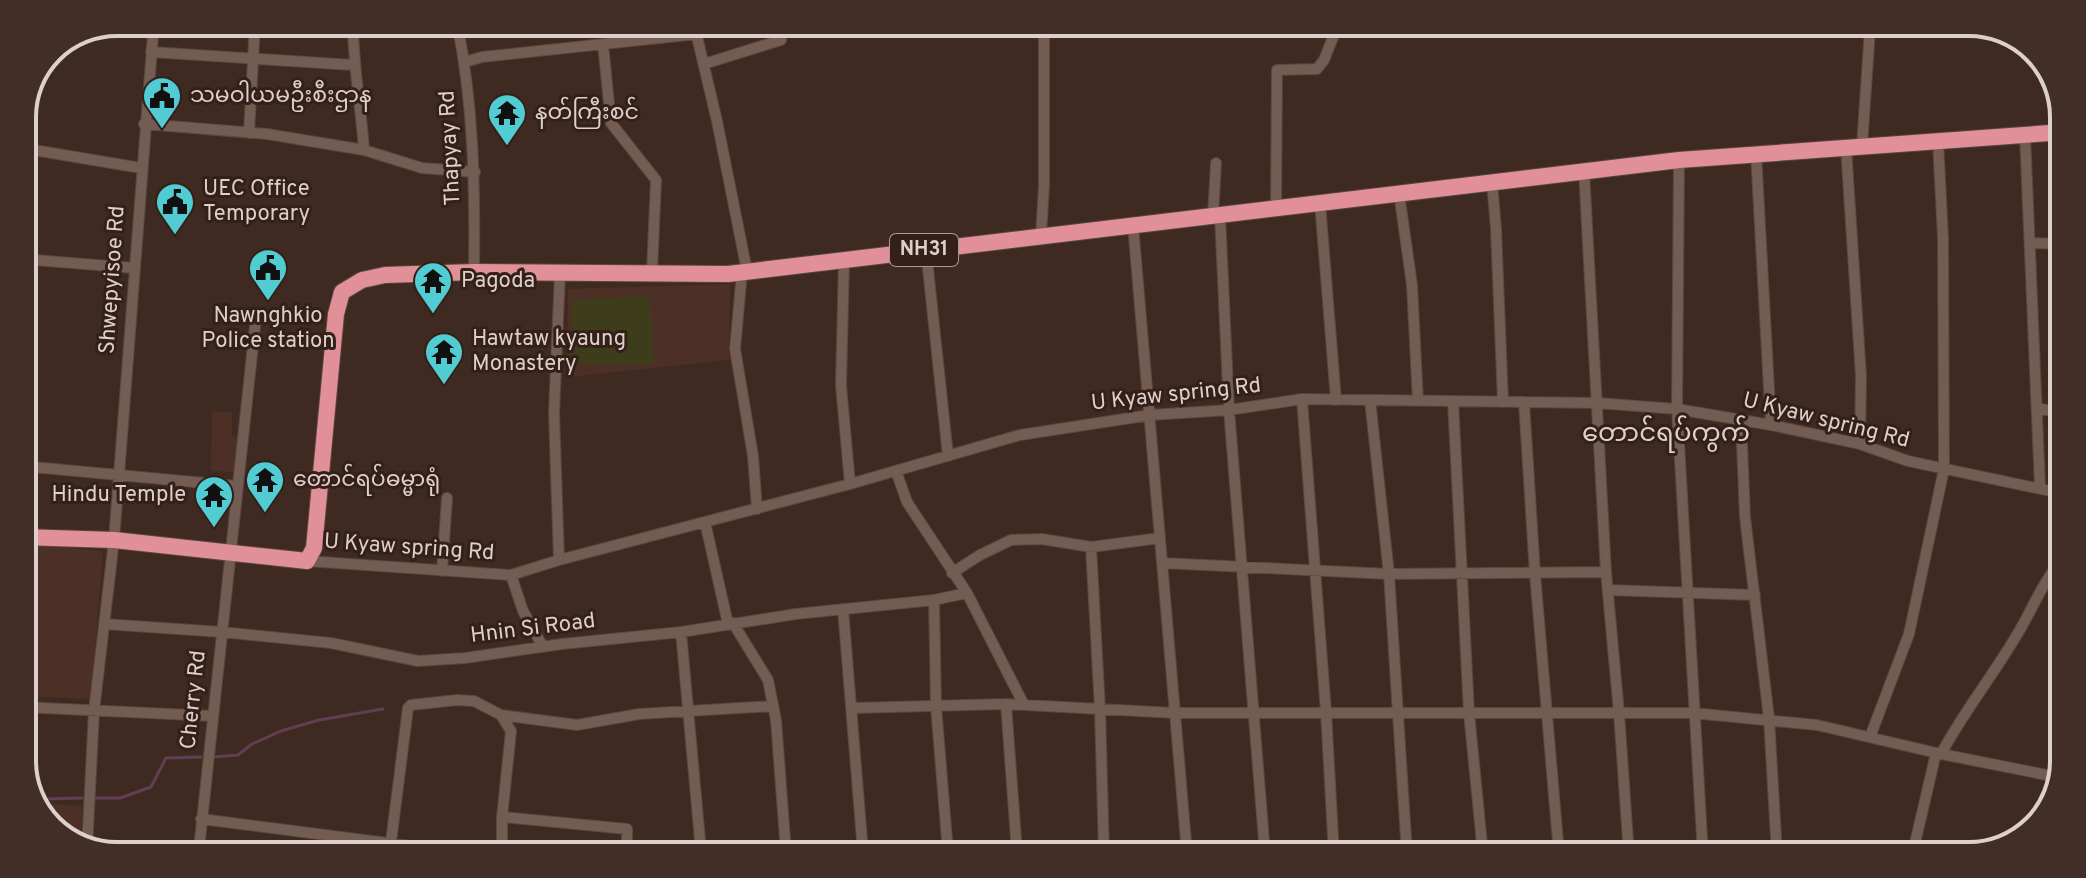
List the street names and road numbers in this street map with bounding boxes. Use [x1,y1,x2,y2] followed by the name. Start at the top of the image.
[434,90,468,206] street label: Thapyay Rd
[94,205,132,355] street label: Shwepyisoe Rd
[890,234,958,266] road number: NH31
[1090,373,1262,417] street label: U Kyaw spring Rd
[1740,387,1912,455] street label: U Kyaw spring Rd
[323,529,495,567] street label: U Kyaw spring Rd
[469,608,597,650] street label: Hnin Si Road
[175,649,213,751] street label: Cherry Rd

